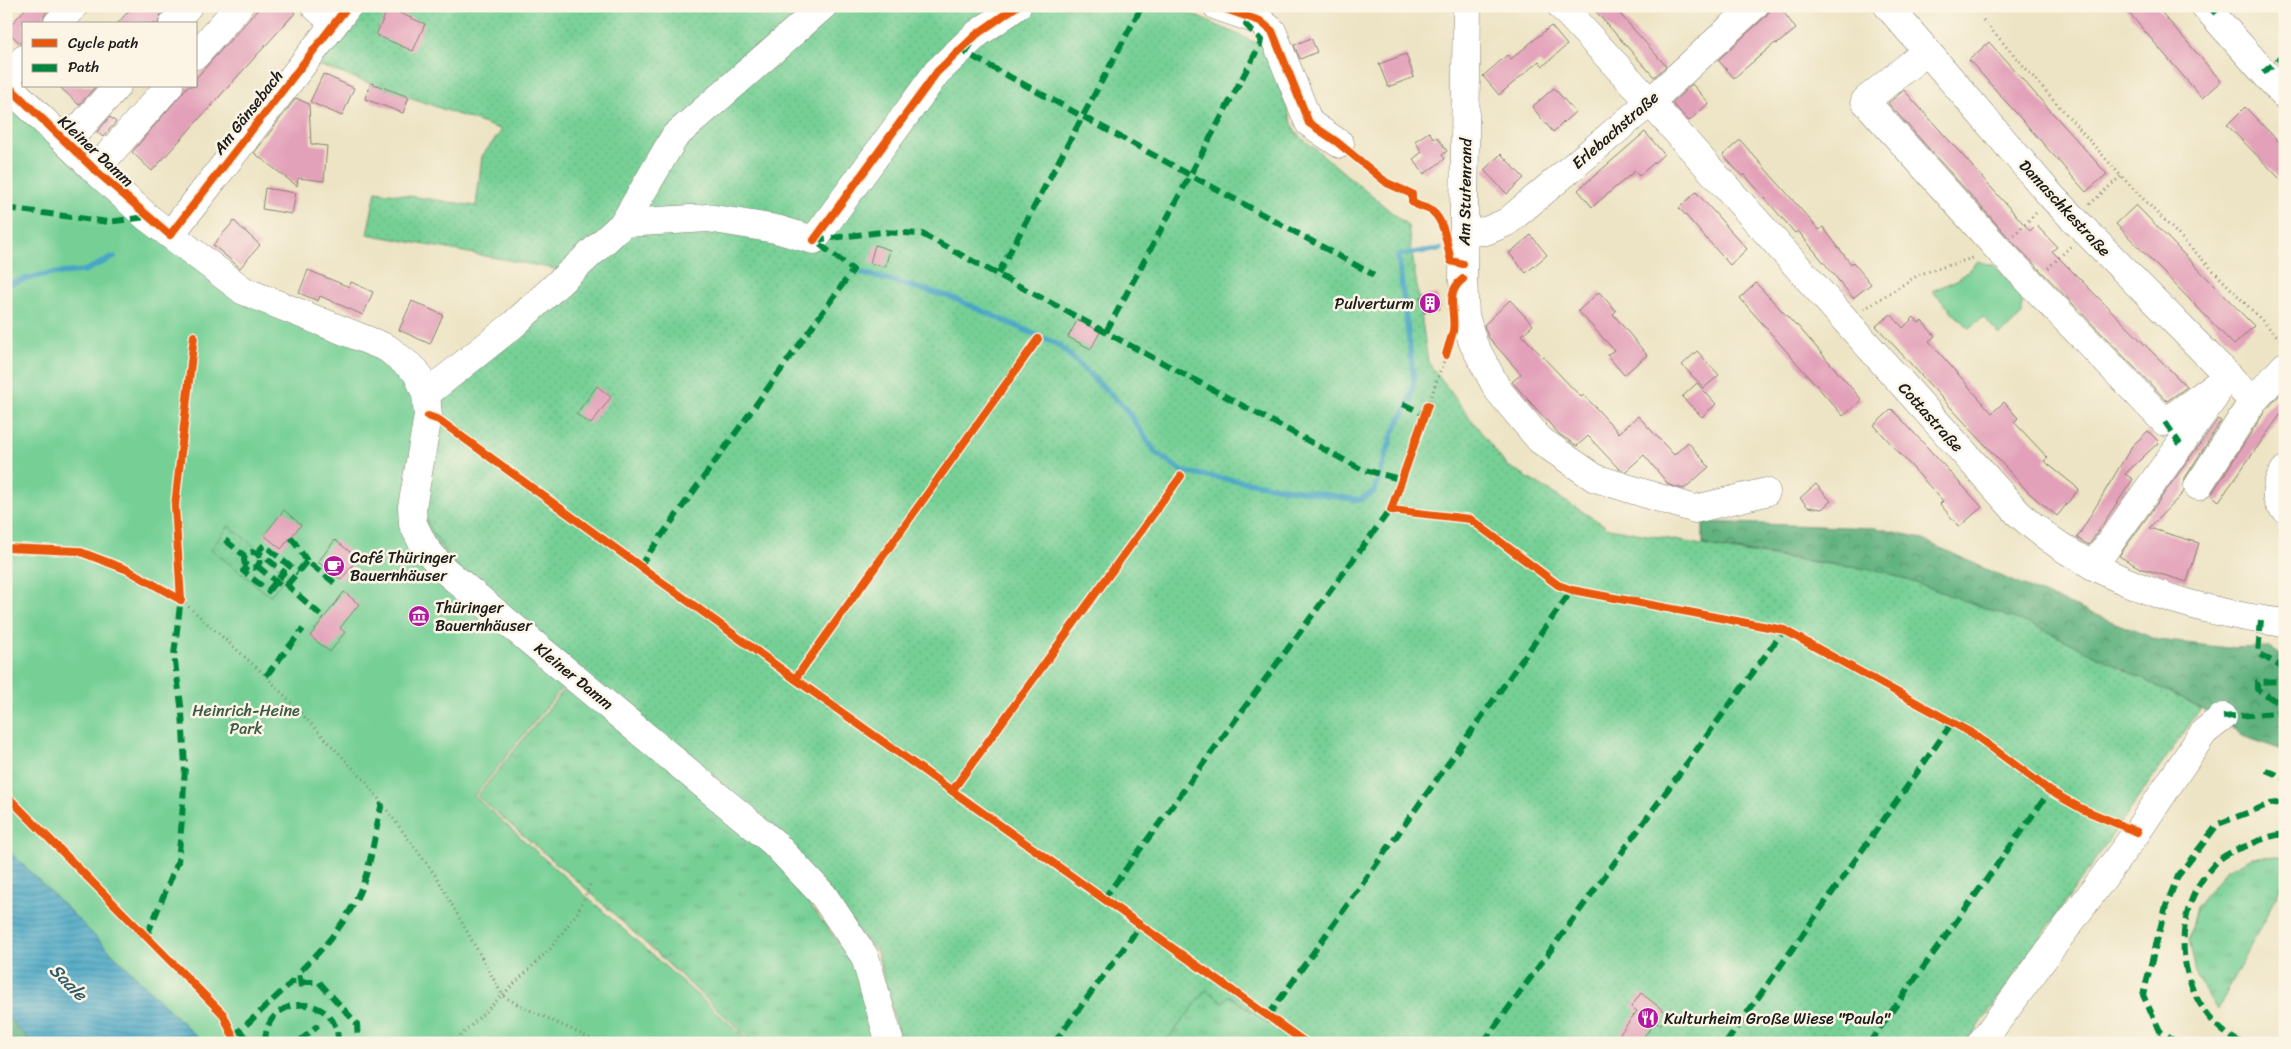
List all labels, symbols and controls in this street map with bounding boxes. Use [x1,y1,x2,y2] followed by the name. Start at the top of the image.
[22,22,198,88] legend
[68,30,139,56] text: Cycle path
[68,54,99,80] text: Path
[205,63,291,162] street label: Am Gänsebach
[1565,83,1665,177] street label: Erlebachstraße
[51,108,141,194] street label: Kleiner Damm
[1450,136,1480,247] street label: Am Stutenrand
[2012,152,2118,264] street label: Damaschkestraße
[1335,289,1414,318] place label: Pulverturm
[1418,291,1442,315] building icon: Pulverturm
[1891,375,1971,459] street label: Cottastraße
[350,543,457,590] place label: Café Thüringer Bauernhäuser
[322,554,346,578] cafe icon: Café Thüringer Bauernhäuser
[435,593,533,640] place label: Thüringer Bauernhäuser
[407,604,431,628] museum icon: Thüringer Bauernhäuser
[528,634,620,718] street label: Kleiner Damm
[192,696,300,743] park label: Heinrich-Heine Park
[41,955,96,1010] water label: Saale
[1664,1004,1891,1033] place label: Kulturheim Große Wiese "Paula"
[1636,1006,1660,1030] restaurant icon: Kulturheim Große Wiese "Paula"

